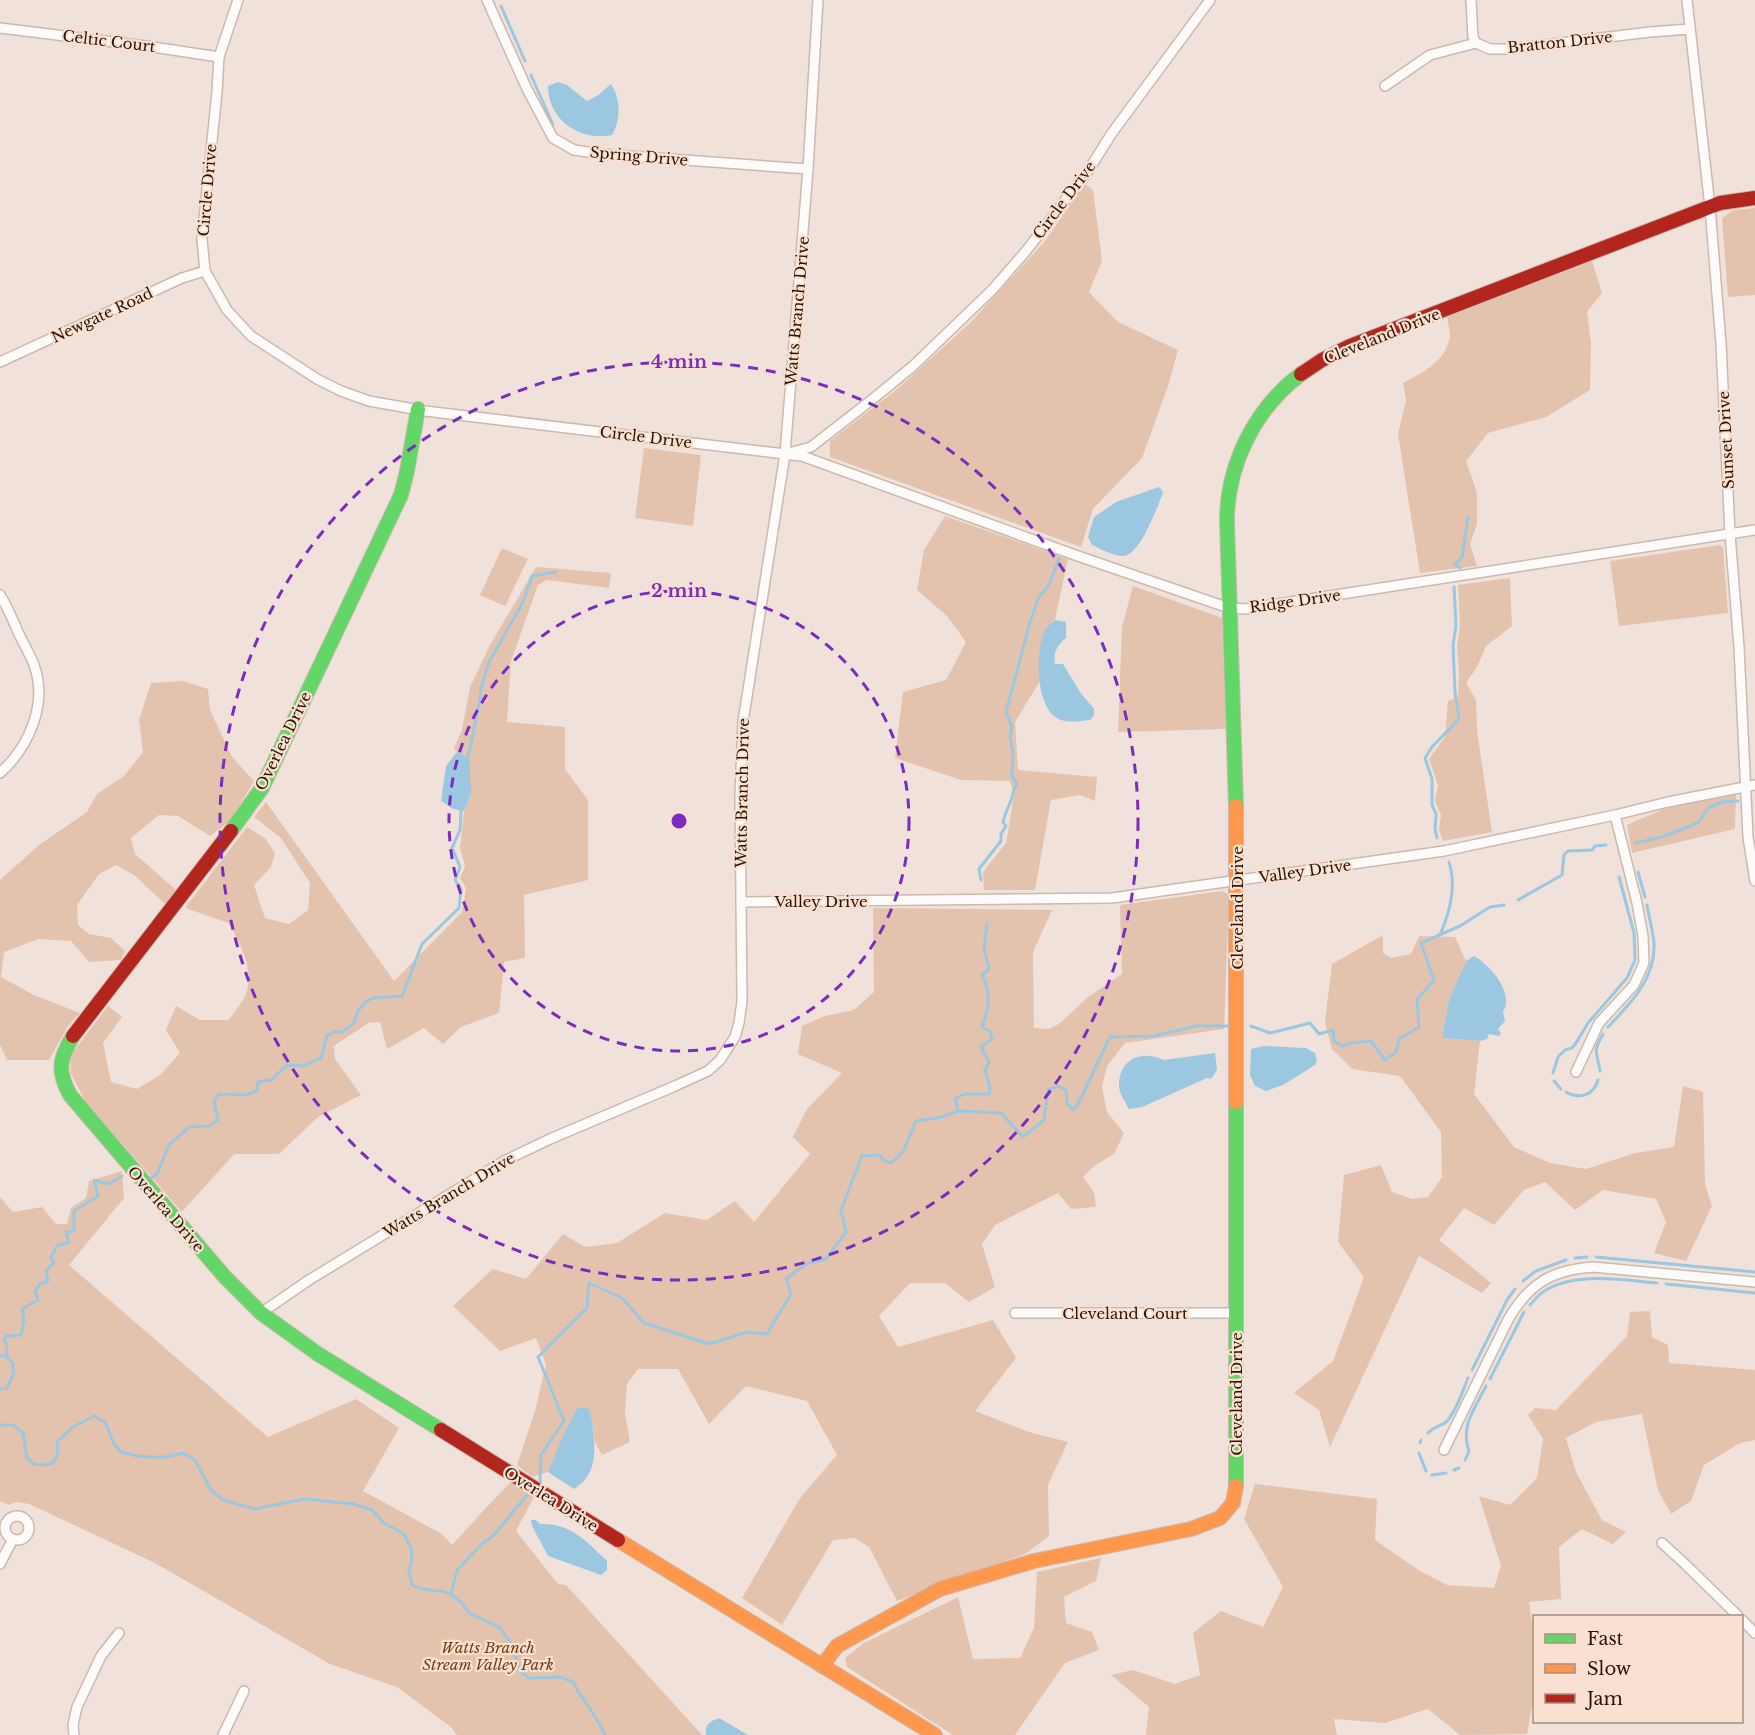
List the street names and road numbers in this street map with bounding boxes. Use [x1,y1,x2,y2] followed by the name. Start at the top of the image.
[62,26,157,56] street label: Celtic Court
[1506,27,1614,57] street label: Bratton Drive
[589,142,689,170] street label: Spring Drive
[193,143,221,237] street label: Circle Drive
[1028,157,1100,243] street label: Circle Drive
[781,235,813,388] street label: Watts Branch Drive
[48,283,156,347] street label: Newgate Road
[1321,304,1443,368] street label: Cleveland Drive
[1714,390,1738,490] street label: Sunset Drive
[599,422,693,452] street label: Circle Drive
[1248,585,1342,617] street label: Ridge Drive
[251,688,315,794] street label: Overlea Drive
[731,718,753,869] street label: Watts Branch Drive
[1228,846,1247,970] street label: Cleveland Drive
[1257,855,1352,887] street label: Valley Drive
[773,892,868,911] street label: Valley Drive
[379,1148,518,1242] street label: Watts Branch Drive
[124,1162,208,1256] street label: Overlea Drive
[1062,1304,1188,1323] street label: Cleveland Court
[1227,1332,1246,1456] street label: Cleveland Drive
[500,1462,602,1536] street label: Overlea Drive

